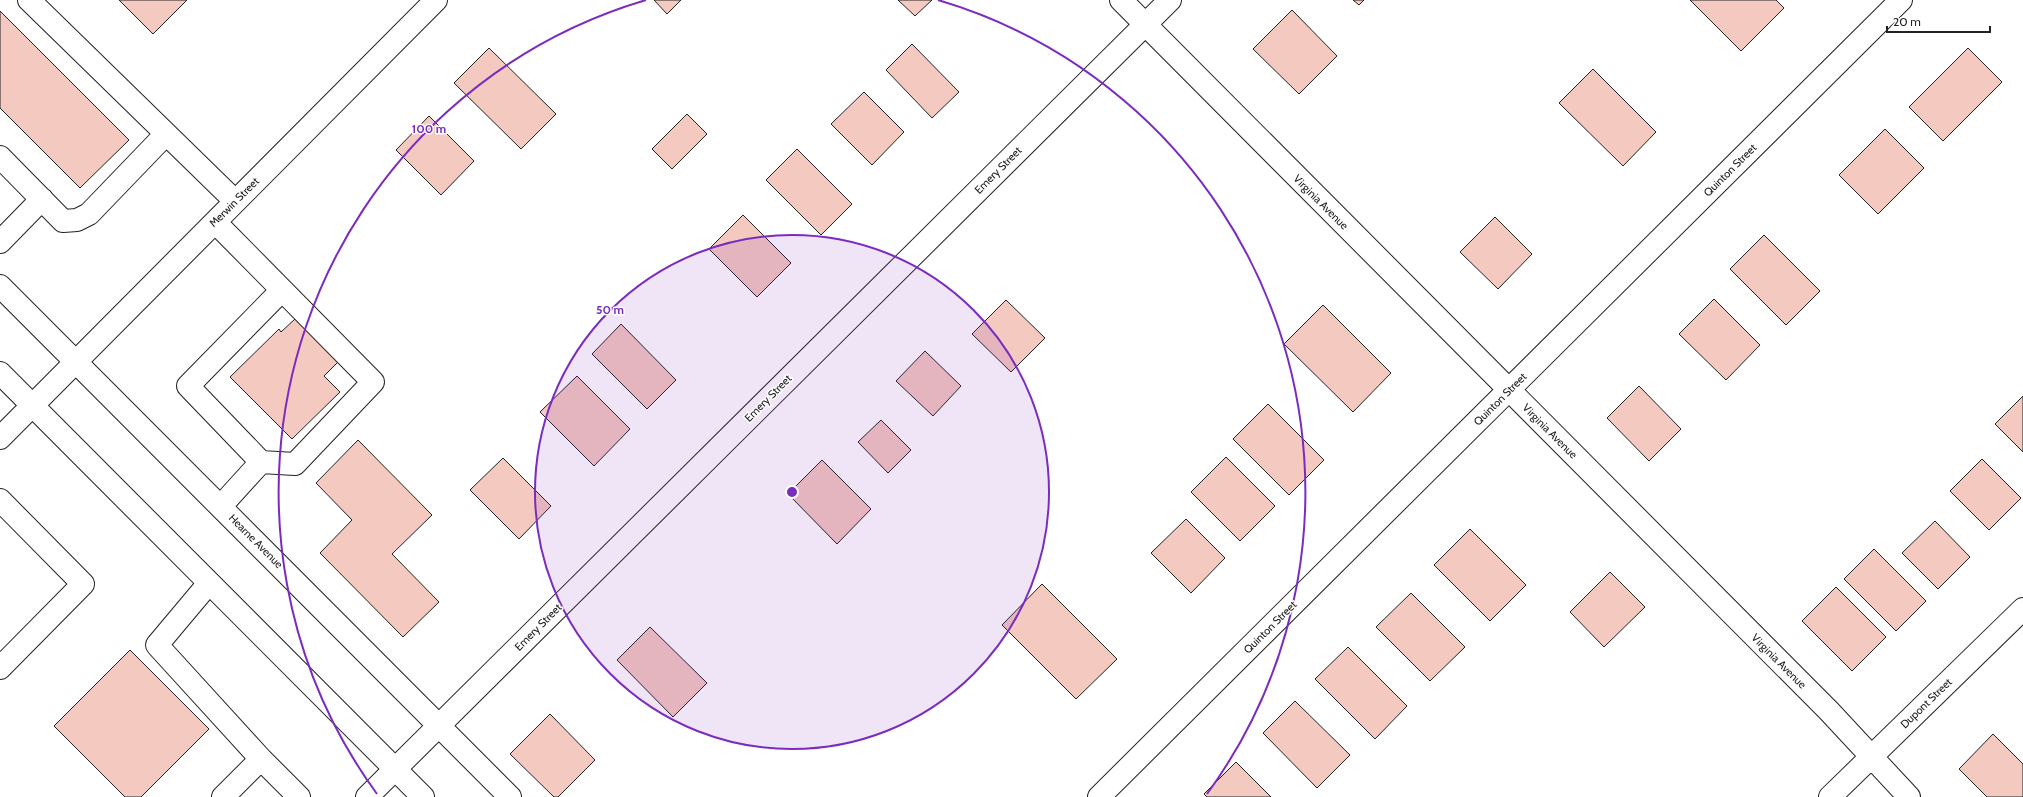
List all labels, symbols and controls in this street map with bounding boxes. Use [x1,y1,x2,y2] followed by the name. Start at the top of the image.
[1887,8,1990,34] scale bar
[1893,14,1921,29] text: 20 m
[412,121,446,136] text: 100 m
[1701,140,1760,199] street label: Quinton Street
[971,143,1025,197] street label: Emery Street
[1291,172,1352,233] street label: Virginia Avenue
[206,174,262,230] street label: Merwin Street
[596,302,624,317] text: 50 m
[1471,369,1530,428] street label: Quinton Street
[741,371,795,425] street label: Emery Street
[1520,401,1581,462] street label: Virginia Avenue
[785,485,799,499] centre of rings
[226,511,286,571] street label: Hearne Avenue
[1241,597,1300,656] street label: Quinton Street
[511,600,565,654] street label: Emery Street
[1749,631,1810,692] street label: Virginia Avenue
[1897,675,1955,731] street label: Dupont Street

